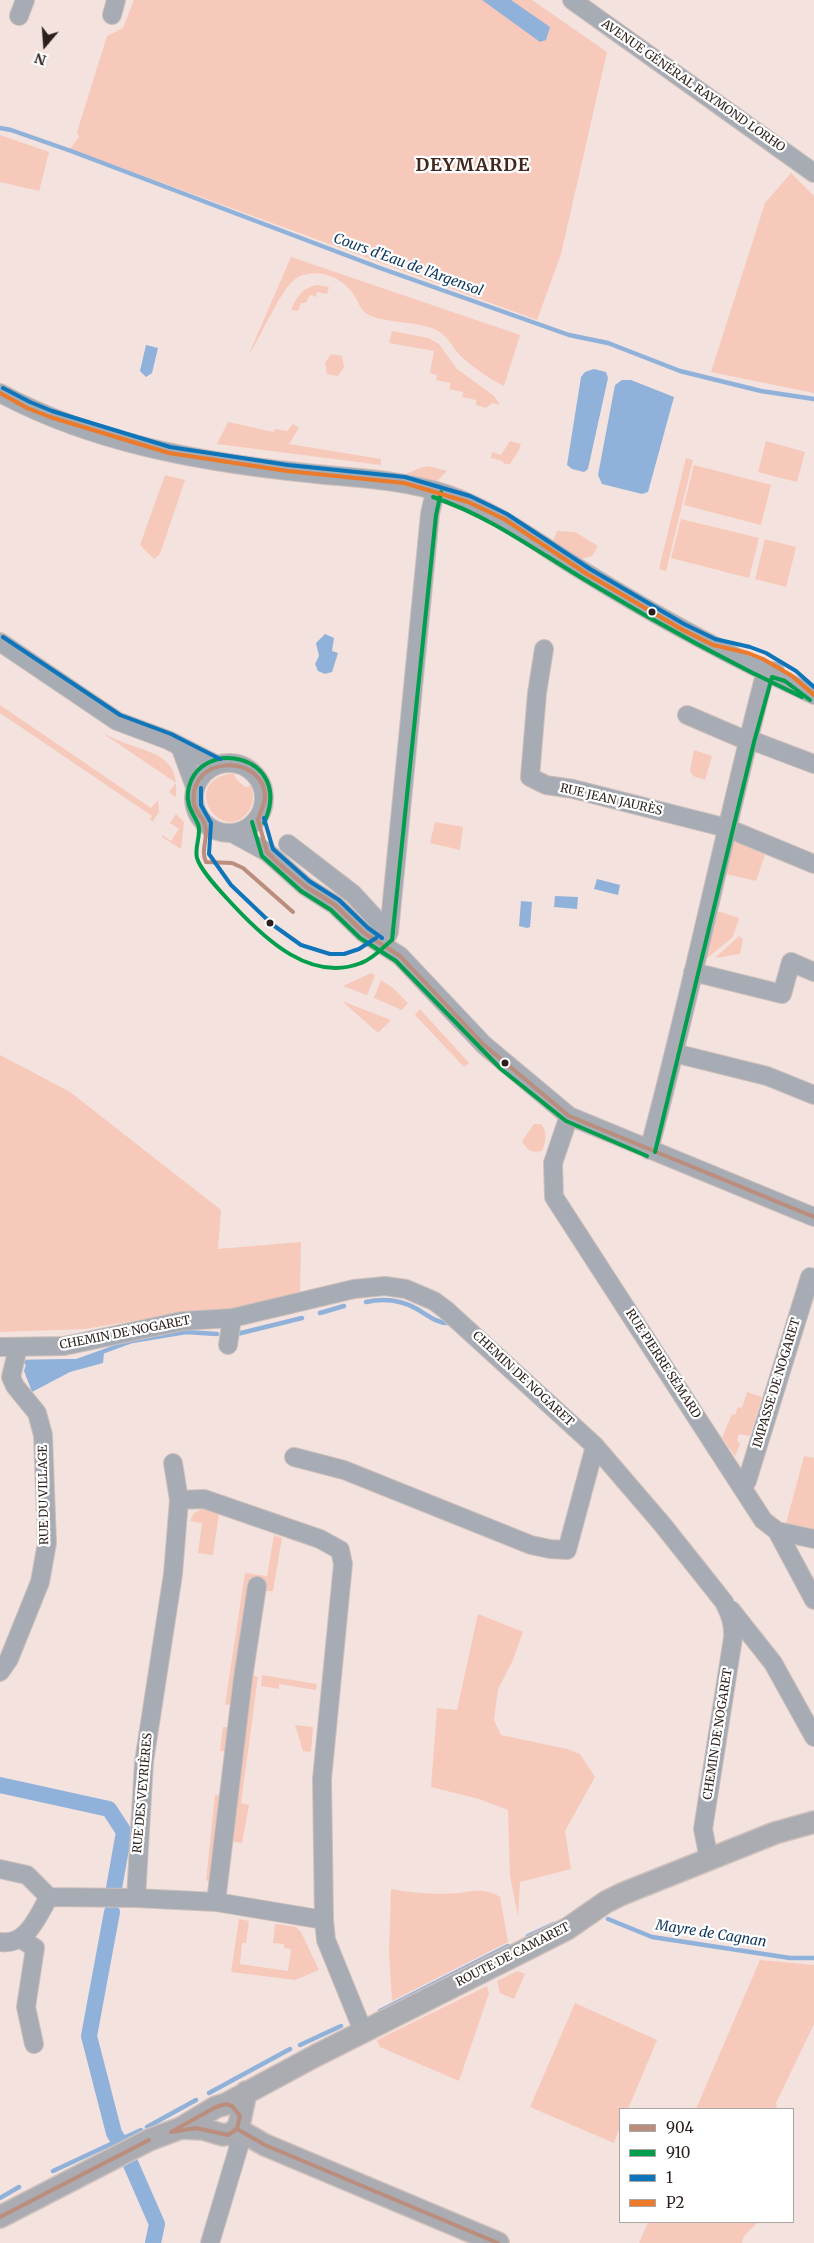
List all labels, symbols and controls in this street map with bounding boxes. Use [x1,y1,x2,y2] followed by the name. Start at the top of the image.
[598,17,788,155] street label: AVENUE GÉNÉRAL RAYMOND LORHO
[20,20,70,70] north arrow
[32,49,48,70] text: N
[415,155,531,177] district label: DEYMARDE
[331,230,485,300] water label: Cours d'Eau de l'Argensol
[647,607,657,617] unlabelled marker
[559,781,663,819] street label: RUE JEAN JAURÈS
[265,918,275,928] unlabelled marker
[500,1058,510,1068] unlabelled marker
[622,1307,704,1421] street label: RUE PIERRE SÉMARD
[58,1313,192,1353] street label: CHEMIN DE NOGARET
[750,1316,804,1450] street label: IMPASSE DE NOGARET
[470,1328,576,1430] street label: CHEMIN DE NOGARET
[36,1445,52,1545] street label: RUE DU VILLAGE
[700,1667,736,1801] street label: CHEMIN DE NOGARET
[131,1732,155,1854] street label: RUE DES VEYRIÈRES
[654,1917,768,1951] water label: Mayre de Cagnan
[454,1920,572,1990] street label: ROUTE DE CAMARET
[619,2108,794,2223] legend
[666,2118,694,2137] text: 904
[666,2143,690,2162] text: 910
[666,2168,673,2187] text: 1
[666,2193,685,2212] text: P2

